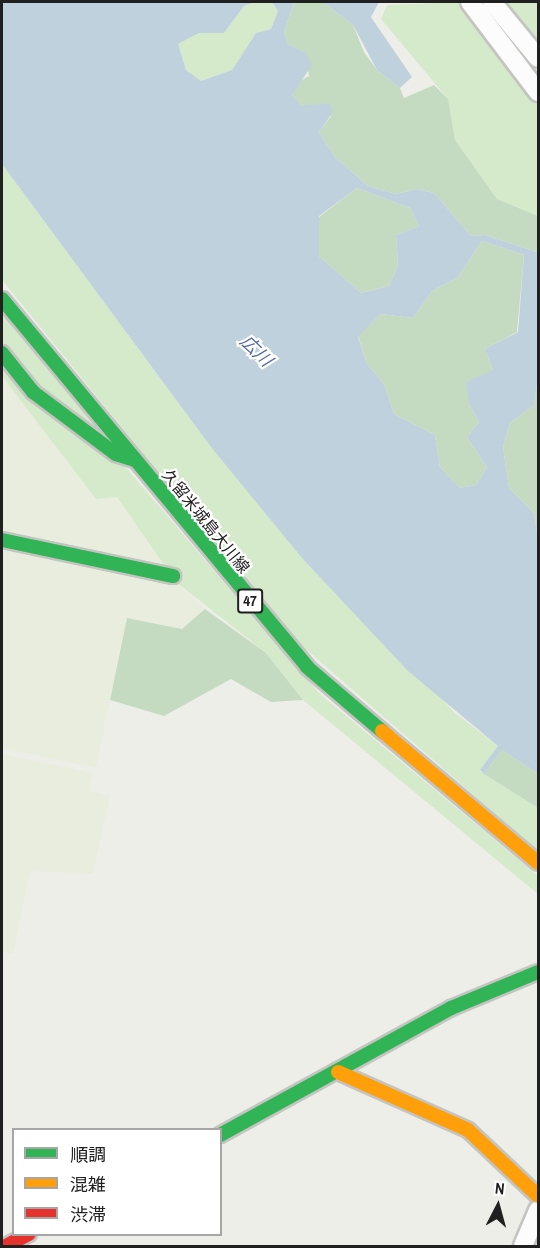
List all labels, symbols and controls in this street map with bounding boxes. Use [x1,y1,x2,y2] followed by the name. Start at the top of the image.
[236,331,276,371] water label: 広川
[158,465,254,577] street label: 久留米城島大川線
[236,589,264,613] road number: 47
[12,1128,222,1236] legend
[70,1142,106,1167] text: 順調
[70,1172,106,1197] text: 混雑
[468,1176,528,1236] north arrow
[494,1177,506,1200] text: N
[70,1202,106,1227] text: 渋滞

